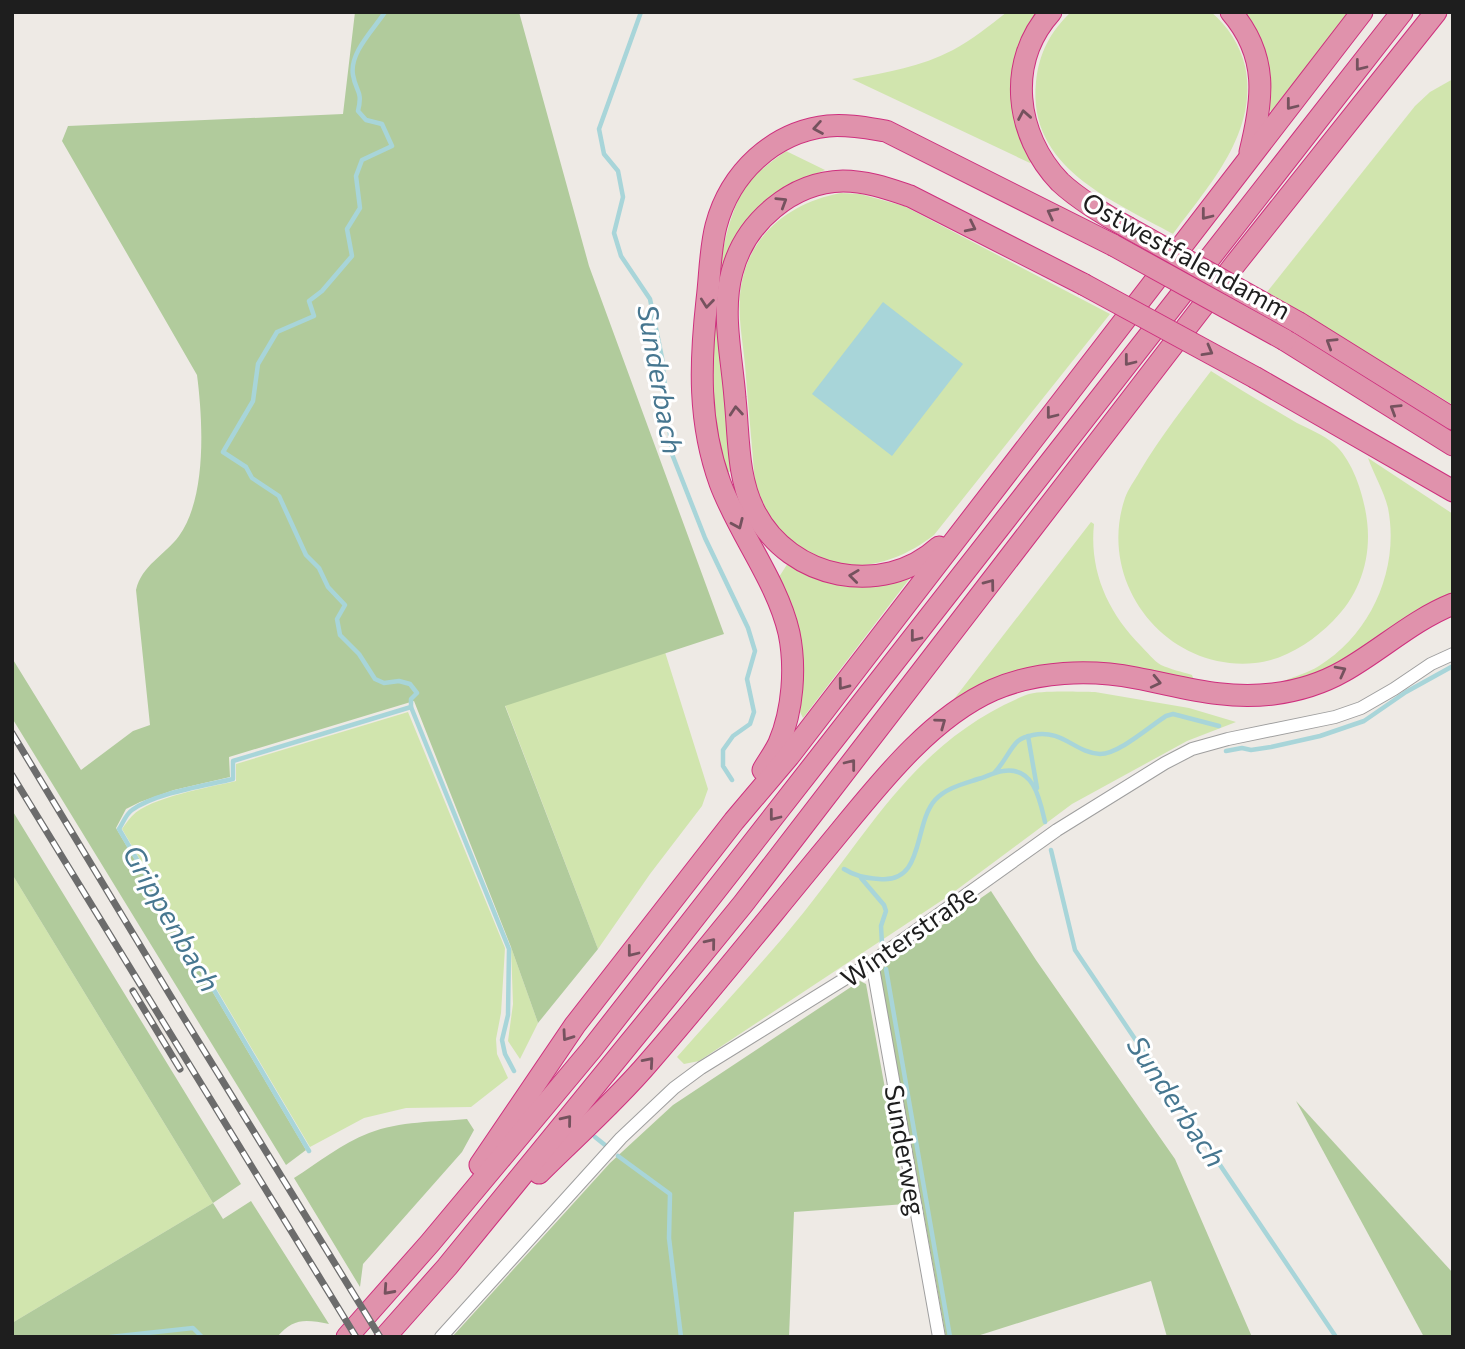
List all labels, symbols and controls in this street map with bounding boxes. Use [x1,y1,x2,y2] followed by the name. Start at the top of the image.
[1356,57,1368,70] one-way arrow
[1286,97,1299,110] one-way arrow
[1017,109,1032,121] one-way arrow
[812,120,824,135] one-way arrow
[1078,185,1296,325] street label: Ostwestfalendamm
[774,198,787,211] one-way arrow
[1201,207,1214,219] one-way arrow
[1047,208,1059,222] one-way arrow
[964,218,976,232] one-way arrow
[699,297,714,309] one-way arrow
[631,302,691,456] water label: Sunderbach
[1326,338,1339,351] one-way arrow
[1201,343,1213,356] one-way arrow
[1125,353,1138,365] one-way arrow
[1390,404,1403,417] one-way arrow
[729,405,744,416] one-way arrow
[1047,406,1060,418] one-way arrow
[730,517,744,529] one-way arrow
[848,568,859,583] one-way arrow
[982,579,995,592] one-way arrow
[910,630,923,642] one-way arrow
[1334,666,1346,680] one-way arrow
[1150,674,1162,689] one-way arrow
[838,677,851,690] one-way arrow
[933,718,946,731] one-way arrow
[843,760,856,772] one-way arrow
[770,809,783,821] one-way arrow
[116,838,228,998] water label: Grippenbach
[834,877,982,993] street label: Winterstraße
[703,939,715,952] one-way arrow
[627,944,640,956] one-way arrow
[563,1028,575,1041] one-way arrow
[1121,1029,1233,1173] water label: Sunderbach
[641,1057,653,1070] one-way arrow
[879,1082,933,1218] street label: Sunderweg
[559,1115,571,1128] one-way arrow
[384,1282,396,1295] one-way arrow

